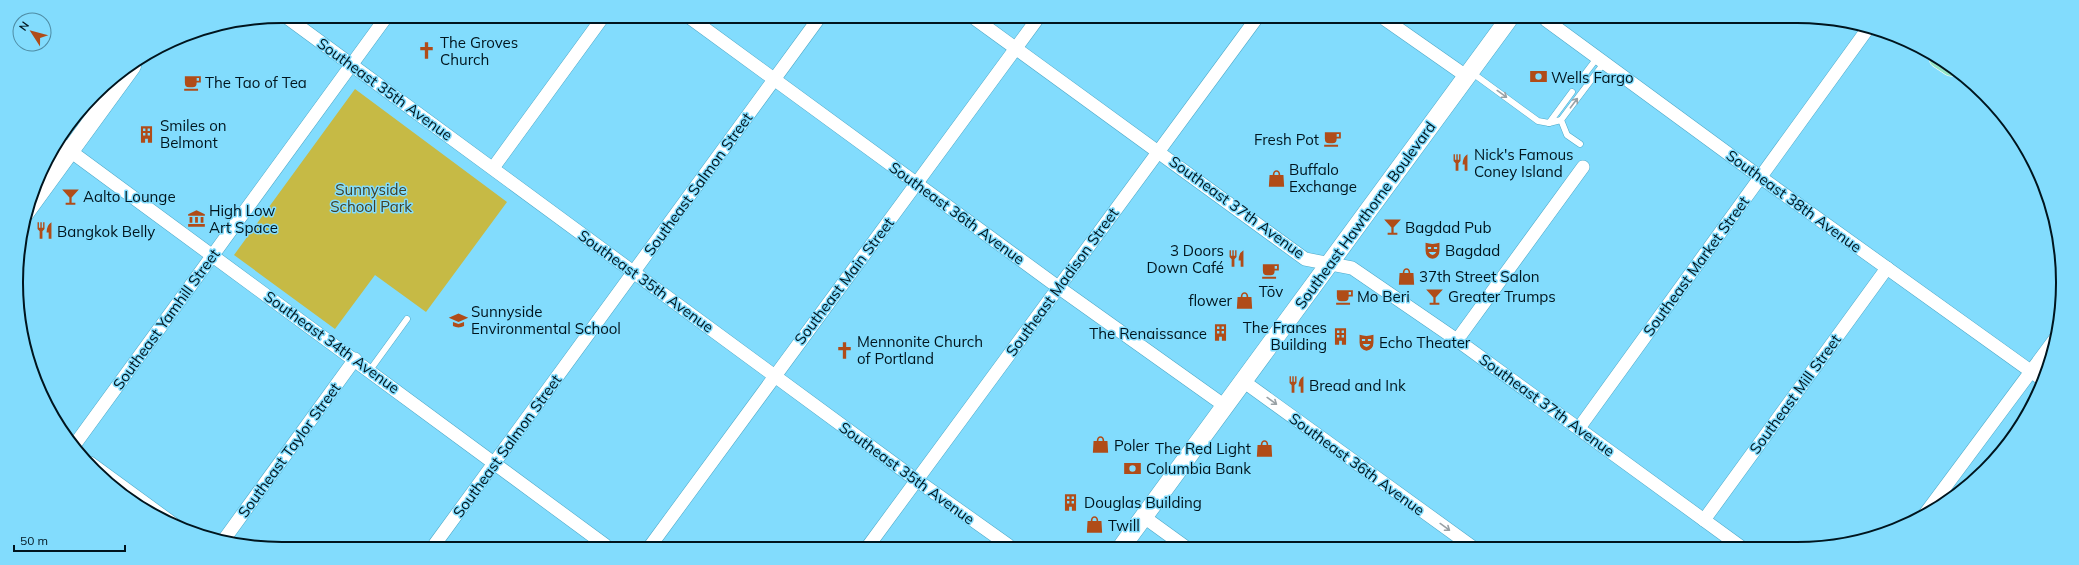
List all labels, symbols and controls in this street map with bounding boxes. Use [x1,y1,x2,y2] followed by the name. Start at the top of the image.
[12,12,52,52] north arrow
[16,19,32,34] text: N
[440,33,518,69] place label: The Groves Church
[314,34,456,144] street label: Southeast 35th Avenue
[417,41,437,61] church icon: The Groves Church
[1528,67,1548,87] bank icon: Wells Fargo
[1551,68,1634,87] place label: Wells Fargo
[182,72,202,92] cafe icon: The Tao of Tea
[205,73,307,92] place label: The Tao of Tea
[1496,90,1507,98] one-way arrow
[1570,98,1578,109] one-way arrow
[640,109,756,259] street label: Southeast Salmon Street
[160,116,227,152] place label: Smiles on Belmont
[1291,118,1439,312] street label: Southeast Hawthorne Boulevard
[137,124,157,144] building icon: Smiles on Belmont
[1322,129,1342,149] cafe icon: Fresh Pot
[1254,130,1319,149] place label: Fresh Pot
[1474,145,1574,181] place label: Nick's Famous Coney Island
[1723,146,1865,256] street label: Southeast 38th Avenue
[1166,152,1308,262] street label: Southeast 37th Avenue
[1451,153,1471,173] restaurant icon: Nick's Famous Coney Island
[886,158,1028,268] street label: Southeast 36th Avenue
[1289,160,1357,196] place label: Buffalo Exchange
[1266,168,1286,188] shop icon: Buffalo Exchange
[330,180,412,216] park label: Sunnyside School Park
[60,186,80,206] bar icon: Aalto Lounge
[83,187,176,206] place label: Aalto Lounge
[1639,192,1753,340] street label: Southeast Market Street
[209,201,278,237] place label: High Low Art Space
[1002,204,1122,360] street label: Southeast Madison Street
[186,209,206,229] museum icon: High Low Art Space
[790,214,898,348] street label: Southeast Main Street
[1382,217,1402,237] bar icon: Bagdad Pub
[1405,218,1492,237] place label: Bagdad Pub
[34,221,54,241] restaurant icon: Bangkok Belly
[57,222,155,241] place label: Bangkok Belly
[575,226,717,336] street label: Southeast 35th Avenue
[1422,240,1442,260] theatre icon: Bagdad
[1147,241,1224,277] place label: 3 Doors Down Café
[1445,241,1500,260] place label: Bagdad
[109,245,223,393] street label: Southeast Yamhill Street
[1227,249,1247,269] restaurant icon: 3 Doors Down Café
[1261,260,1281,280] cafe icon: Tōv
[1396,266,1416,286] shop icon: 37th Street Salon
[1419,267,1540,286] place label: 37th Street Salon
[1259,282,1283,301] place label: Tōv
[1334,286,1354,306] cafe icon: Mo Beri
[1425,286,1445,306] bar icon: Greater Trumps
[261,287,403,397] street label: Southeast 34th Avenue
[1357,287,1410,306] place label: Mo Beri
[1448,287,1556,306] place label: Greater Trumps
[1235,290,1255,310] shop icon: flower
[1188,291,1233,310] place label: flower
[471,302,621,338] place label: Sunnyside Environmental School
[448,310,468,330] school or university icon: Sunnyside Environmental School
[1243,318,1327,354] place label: The Frances Building
[1210,323,1230,343] building icon: The Renaissance
[1089,324,1207,343] place label: The Renaissance
[1330,326,1350,346] building icon: The Frances Building
[1745,330,1845,458] street label: Southeast Mill Street
[857,332,983,368] place label: Mennonite Church of Portland
[1356,332,1376,352] theatre icon: Echo Theater
[1379,333,1471,352] place label: Echo Theater
[834,340,854,360] church icon: Mennonite Church of Portland
[1476,350,1618,460] street label: Southeast 37th Avenue
[449,371,565,521] street label: Southeast Salmon Street
[1286,375,1306,395] restaurant icon: Bread and Ink
[1309,376,1406,395] place label: Bread and Ink
[234,379,344,521] street label: Southeast Taylor Street
[1266,397,1277,406] one-way arrow
[1286,409,1428,519] street label: Southeast 36th Avenue
[836,418,978,528] street label: Southeast 35th Avenue
[1091,435,1111,455] shop icon: Poler
[1114,436,1150,455] place label: Poler
[1254,438,1274,458] shop icon: The Red Light
[1155,439,1251,458] place label: The Red Light
[1123,458,1143,478] bank icon: Columbia Bank
[1146,459,1251,478] place label: Columbia Bank
[1061,492,1081,512] building icon: Douglas Building
[1084,493,1202,512] place label: Douglas Building
[1085,515,1105,535] shop icon: Twill
[1108,516,1140,535] place label: Twill
[1439,523,1450,531] one-way arrow
[14,527,125,553] scale bar
[20,533,48,548] text: 50 m

